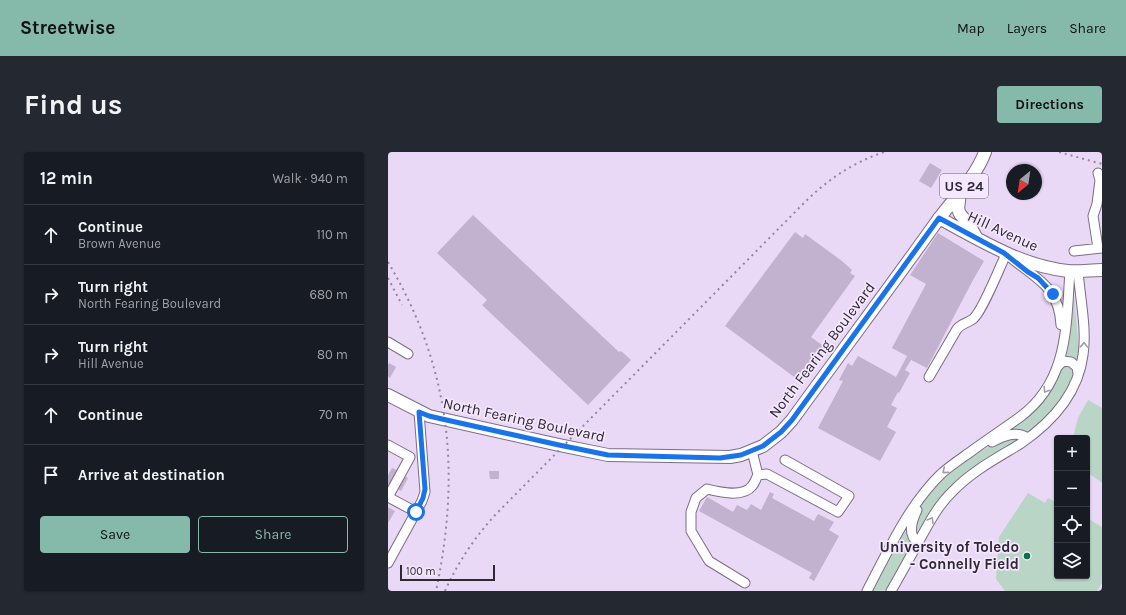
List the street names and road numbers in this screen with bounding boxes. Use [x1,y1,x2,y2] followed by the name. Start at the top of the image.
[940,174,988,198] road number: US 24
[965,207,1041,255] street label: Hill Avenue
[765,279,879,421] street label: North Fearing Boulevard
[441,394,607,446] street label: North Fearing Boulevard

